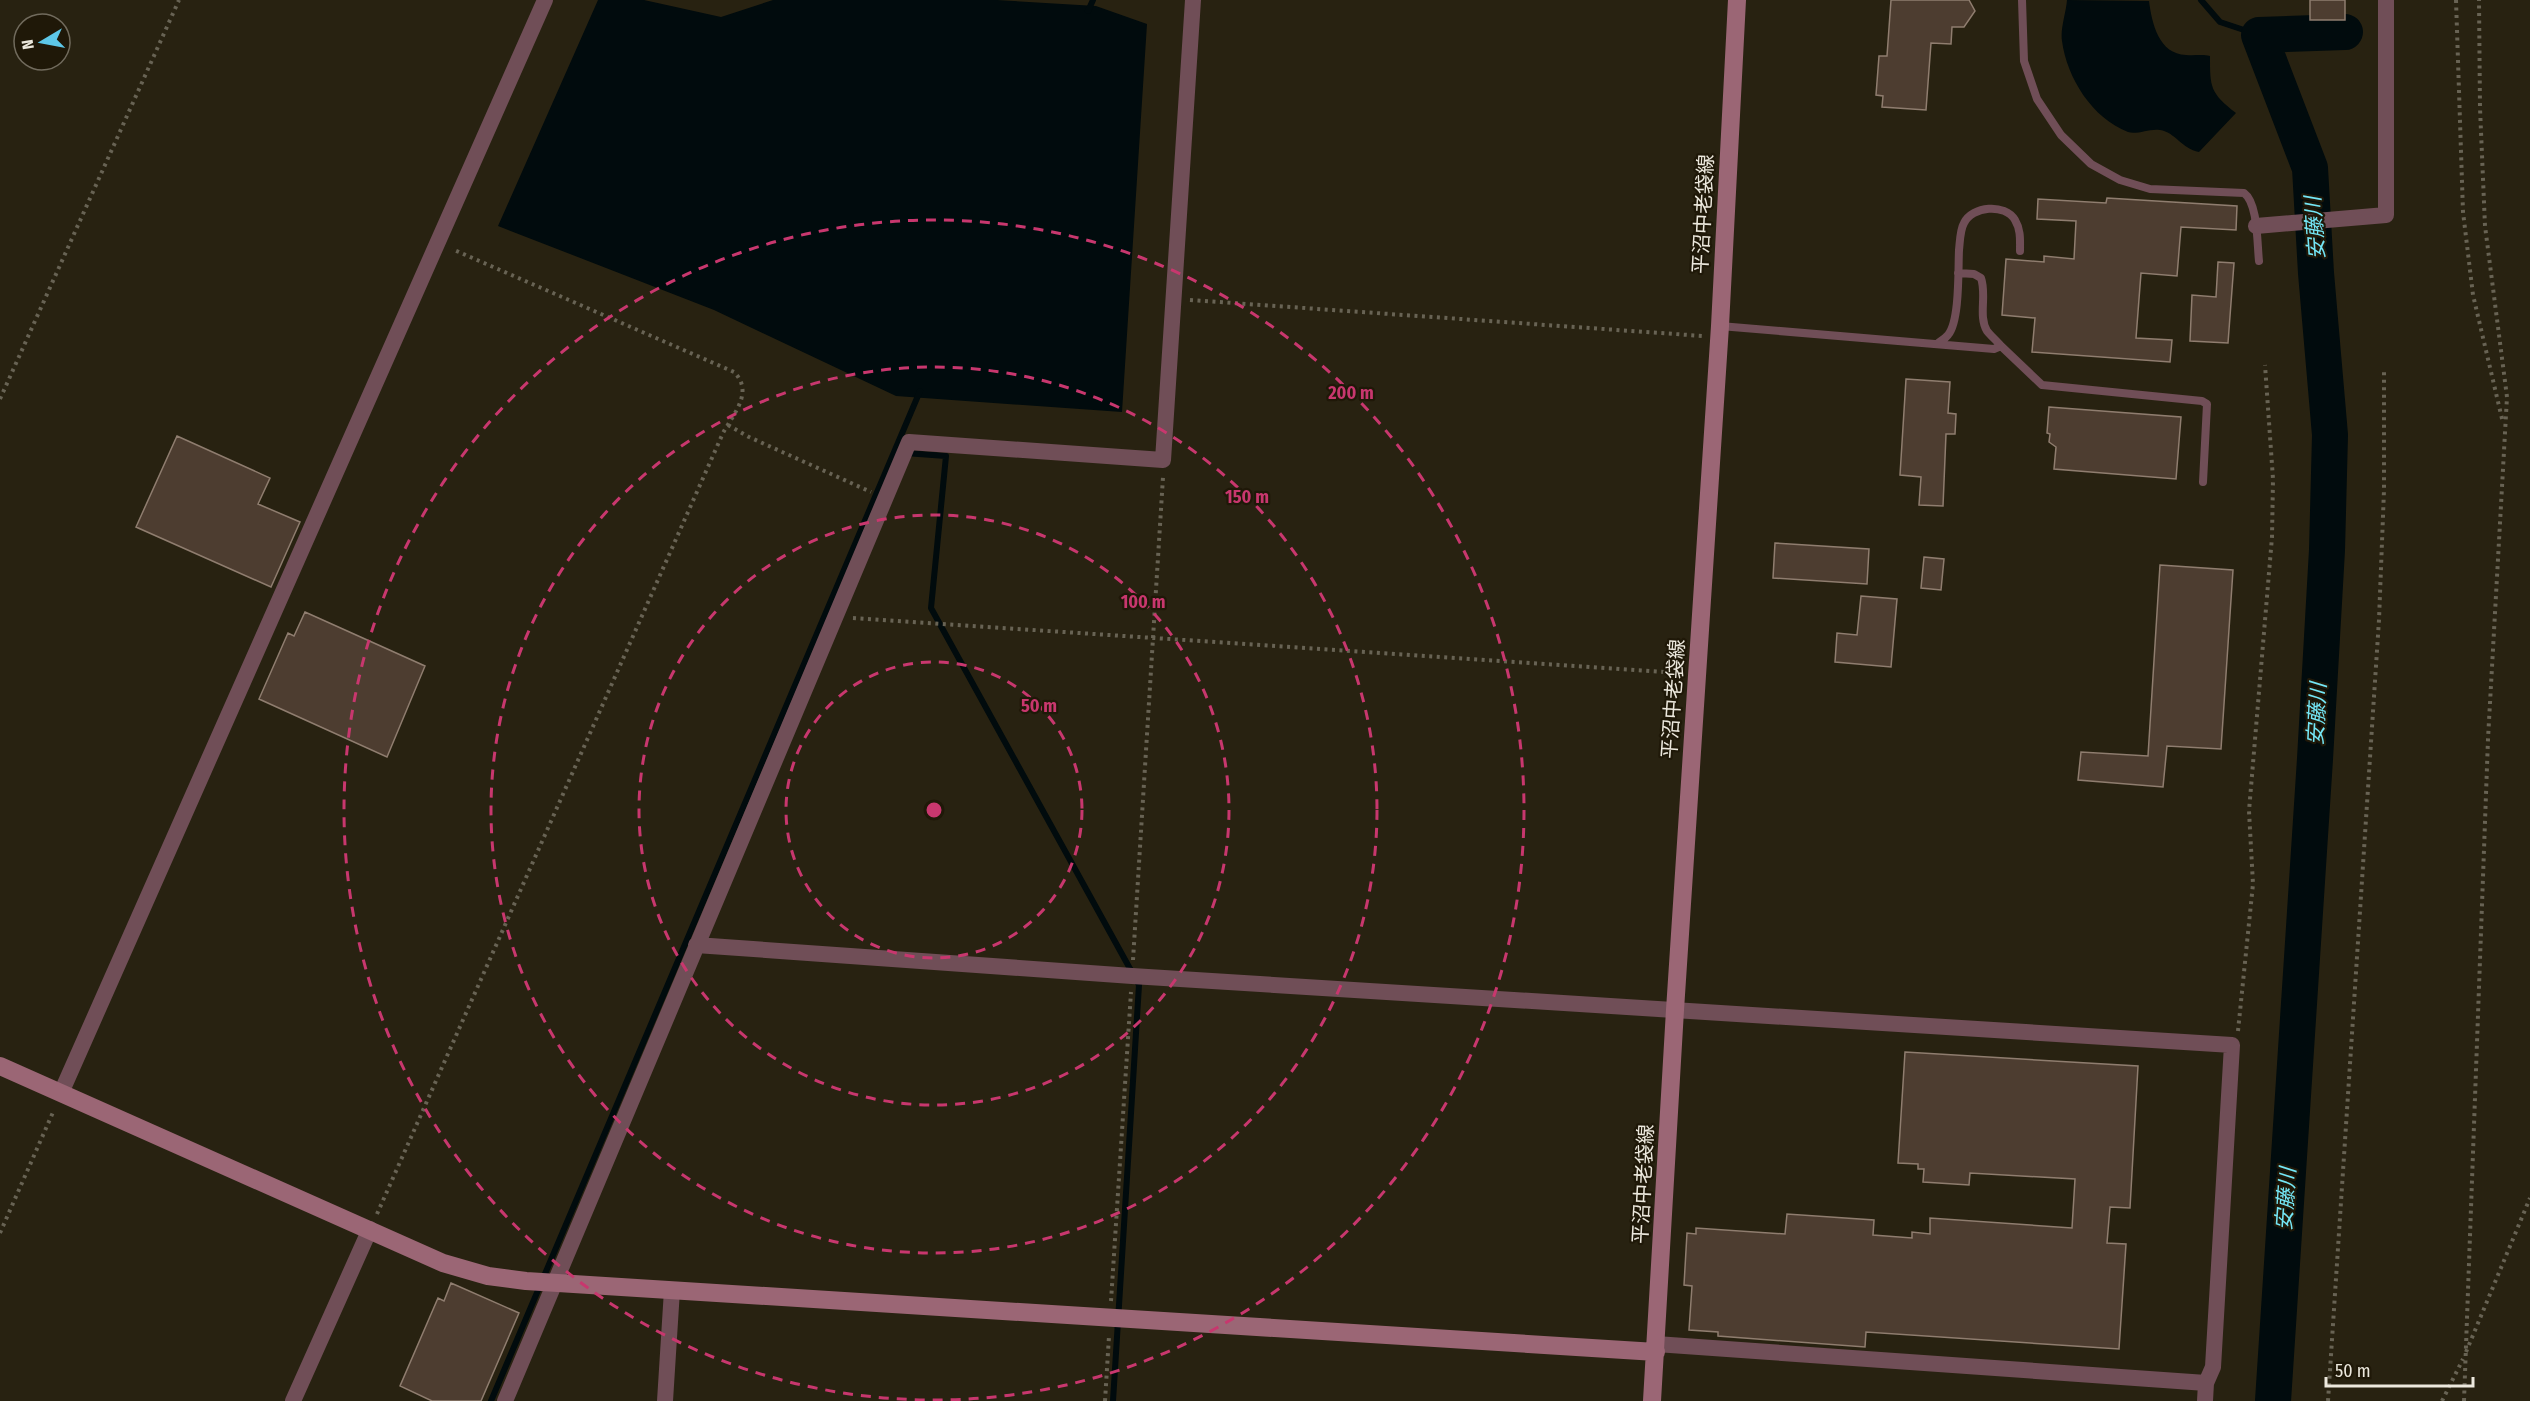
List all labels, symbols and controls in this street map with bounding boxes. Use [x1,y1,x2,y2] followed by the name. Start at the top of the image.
[12,12,72,72] north arrow
[18,38,38,51] text: N
[1688,153,1718,275] street label: 平沼中老袋線
[2300,194,2330,260] water label: 安藤川
[1327,382,1374,404] text: 200 m
[1225,486,1269,508] text: 150 m
[1121,591,1165,613] text: 100 m
[1657,638,1689,760] street label: 平沼中老袋線
[2302,680,2332,746] water label: 安藤川
[1021,695,1057,717] text: 50 m
[924,800,944,820] centre of rings
[1628,1123,1658,1245] street label: 平沼中老袋線
[2271,1165,2301,1231] water label: 安藤川
[2326,1350,2473,1388] scale bar
[2335,1360,2371,1382] text: 50 m

